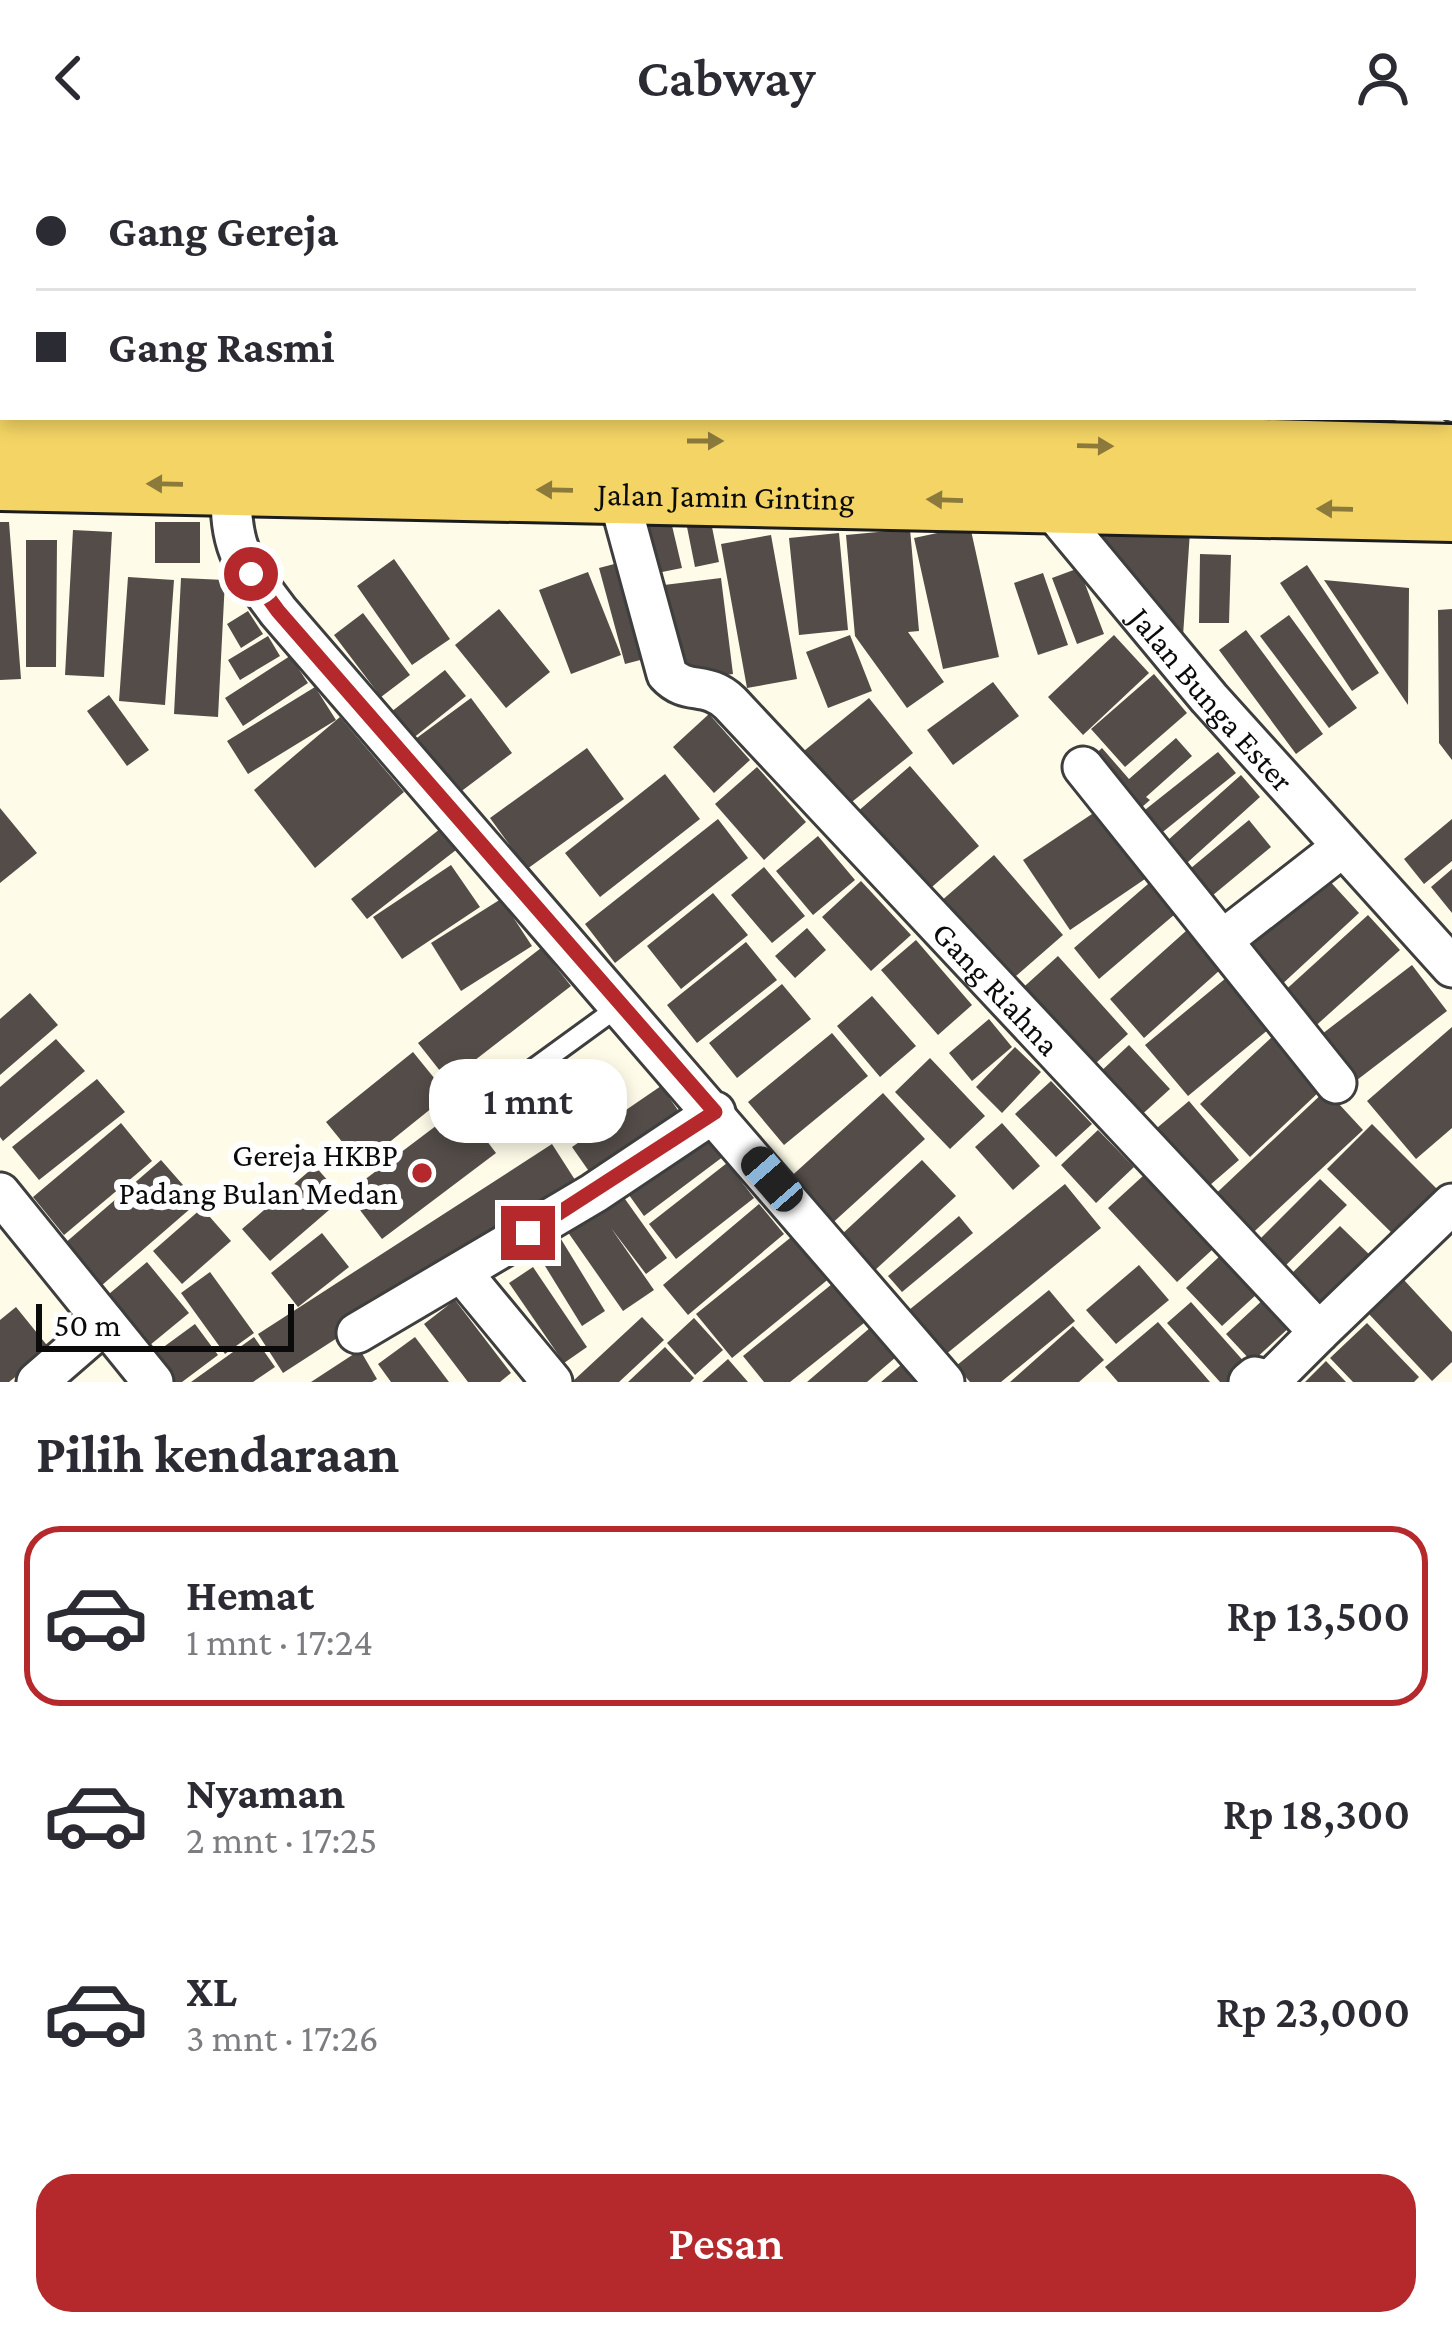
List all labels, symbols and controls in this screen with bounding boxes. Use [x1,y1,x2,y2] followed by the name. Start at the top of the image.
[36,45,102,111] icon: back
[1350,45,1416,111] icon: person
[637,48,815,108] text: Cabway
[108,206,338,256] text: Gang Gereja
[108,322,335,372] text: Gang Rasmi
[687,431,725,451] one-way arrow
[1077,436,1115,455] one-way arrow
[145,474,183,493] one-way arrow
[594,474,855,517] street label: Jalan Jamin Ginting
[535,480,573,500] one-way arrow
[925,491,963,510] one-way arrow
[1315,499,1353,518] one-way arrow
[224,547,278,601] route start
[1120,597,1302,798] street label: Jalan Bunga Ester
[926,914,1068,1062] street label: Gang Riahna
[429,1059,627,1143] callout: 1 mnt
[483,1079,573,1122] text: 1 mnt
[118,1136,398,1211] place label: Gereja HKBP Padang Bulan Medan
[735,1140,809,1218] car
[409,1160,435,1186] marker: Gereja HKBP Padang Bulan Medan
[501,1206,555,1260] route end
[36,1298,294,1351] scale bar
[54,1306,121,1343] text: 50 m
[36,1424,399,1484] text: Pilih kendaraan
[42,1562,150,1670] icon: car
[186,1570,314,1620] text: Hemat
[1227,1591,1410,1641] text: Rp 13,500
[186,1620,373,1663] text: 1 mnt · 17:24
[42,1760,150,1868] icon: car
[186,1768,345,1818] text: Nyaman
[1223,1789,1410,1839] text: Rp 18,300
[186,1818,377,1861] text: 2 mnt · 17:25
[42,1958,150,2066] icon: car
[186,1966,237,2016] text: XL
[1216,1987,1410,2037] text: Rp 23,000
[186,2016,379,2059] text: 3 mnt · 17:26
[36,2174,1416,2312] button: Pesan

